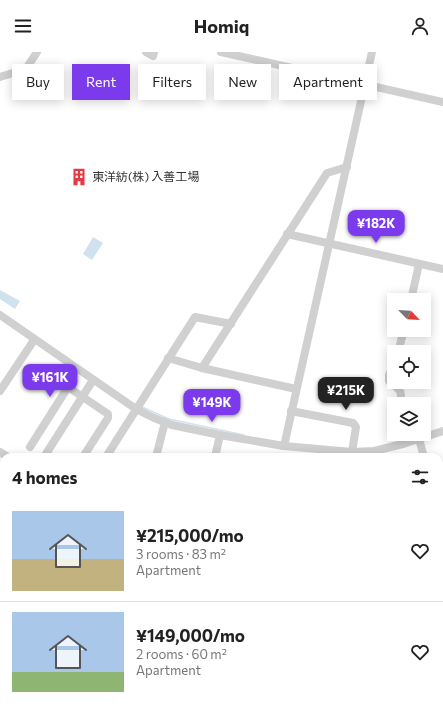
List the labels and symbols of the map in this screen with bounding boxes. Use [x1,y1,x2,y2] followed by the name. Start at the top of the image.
[69,167,89,187] building icon: 東洋紡(株) 入善工場
[92,169,200,183] place label: 東洋紡(株) 入善工場
[348,210,404,244] pin: ¥182K
[387,293,431,337] north arrow
[22,364,78,398] pin: ¥161K
[318,377,374,411] pin: ¥215K
[184,389,240,423] pin: ¥149K

